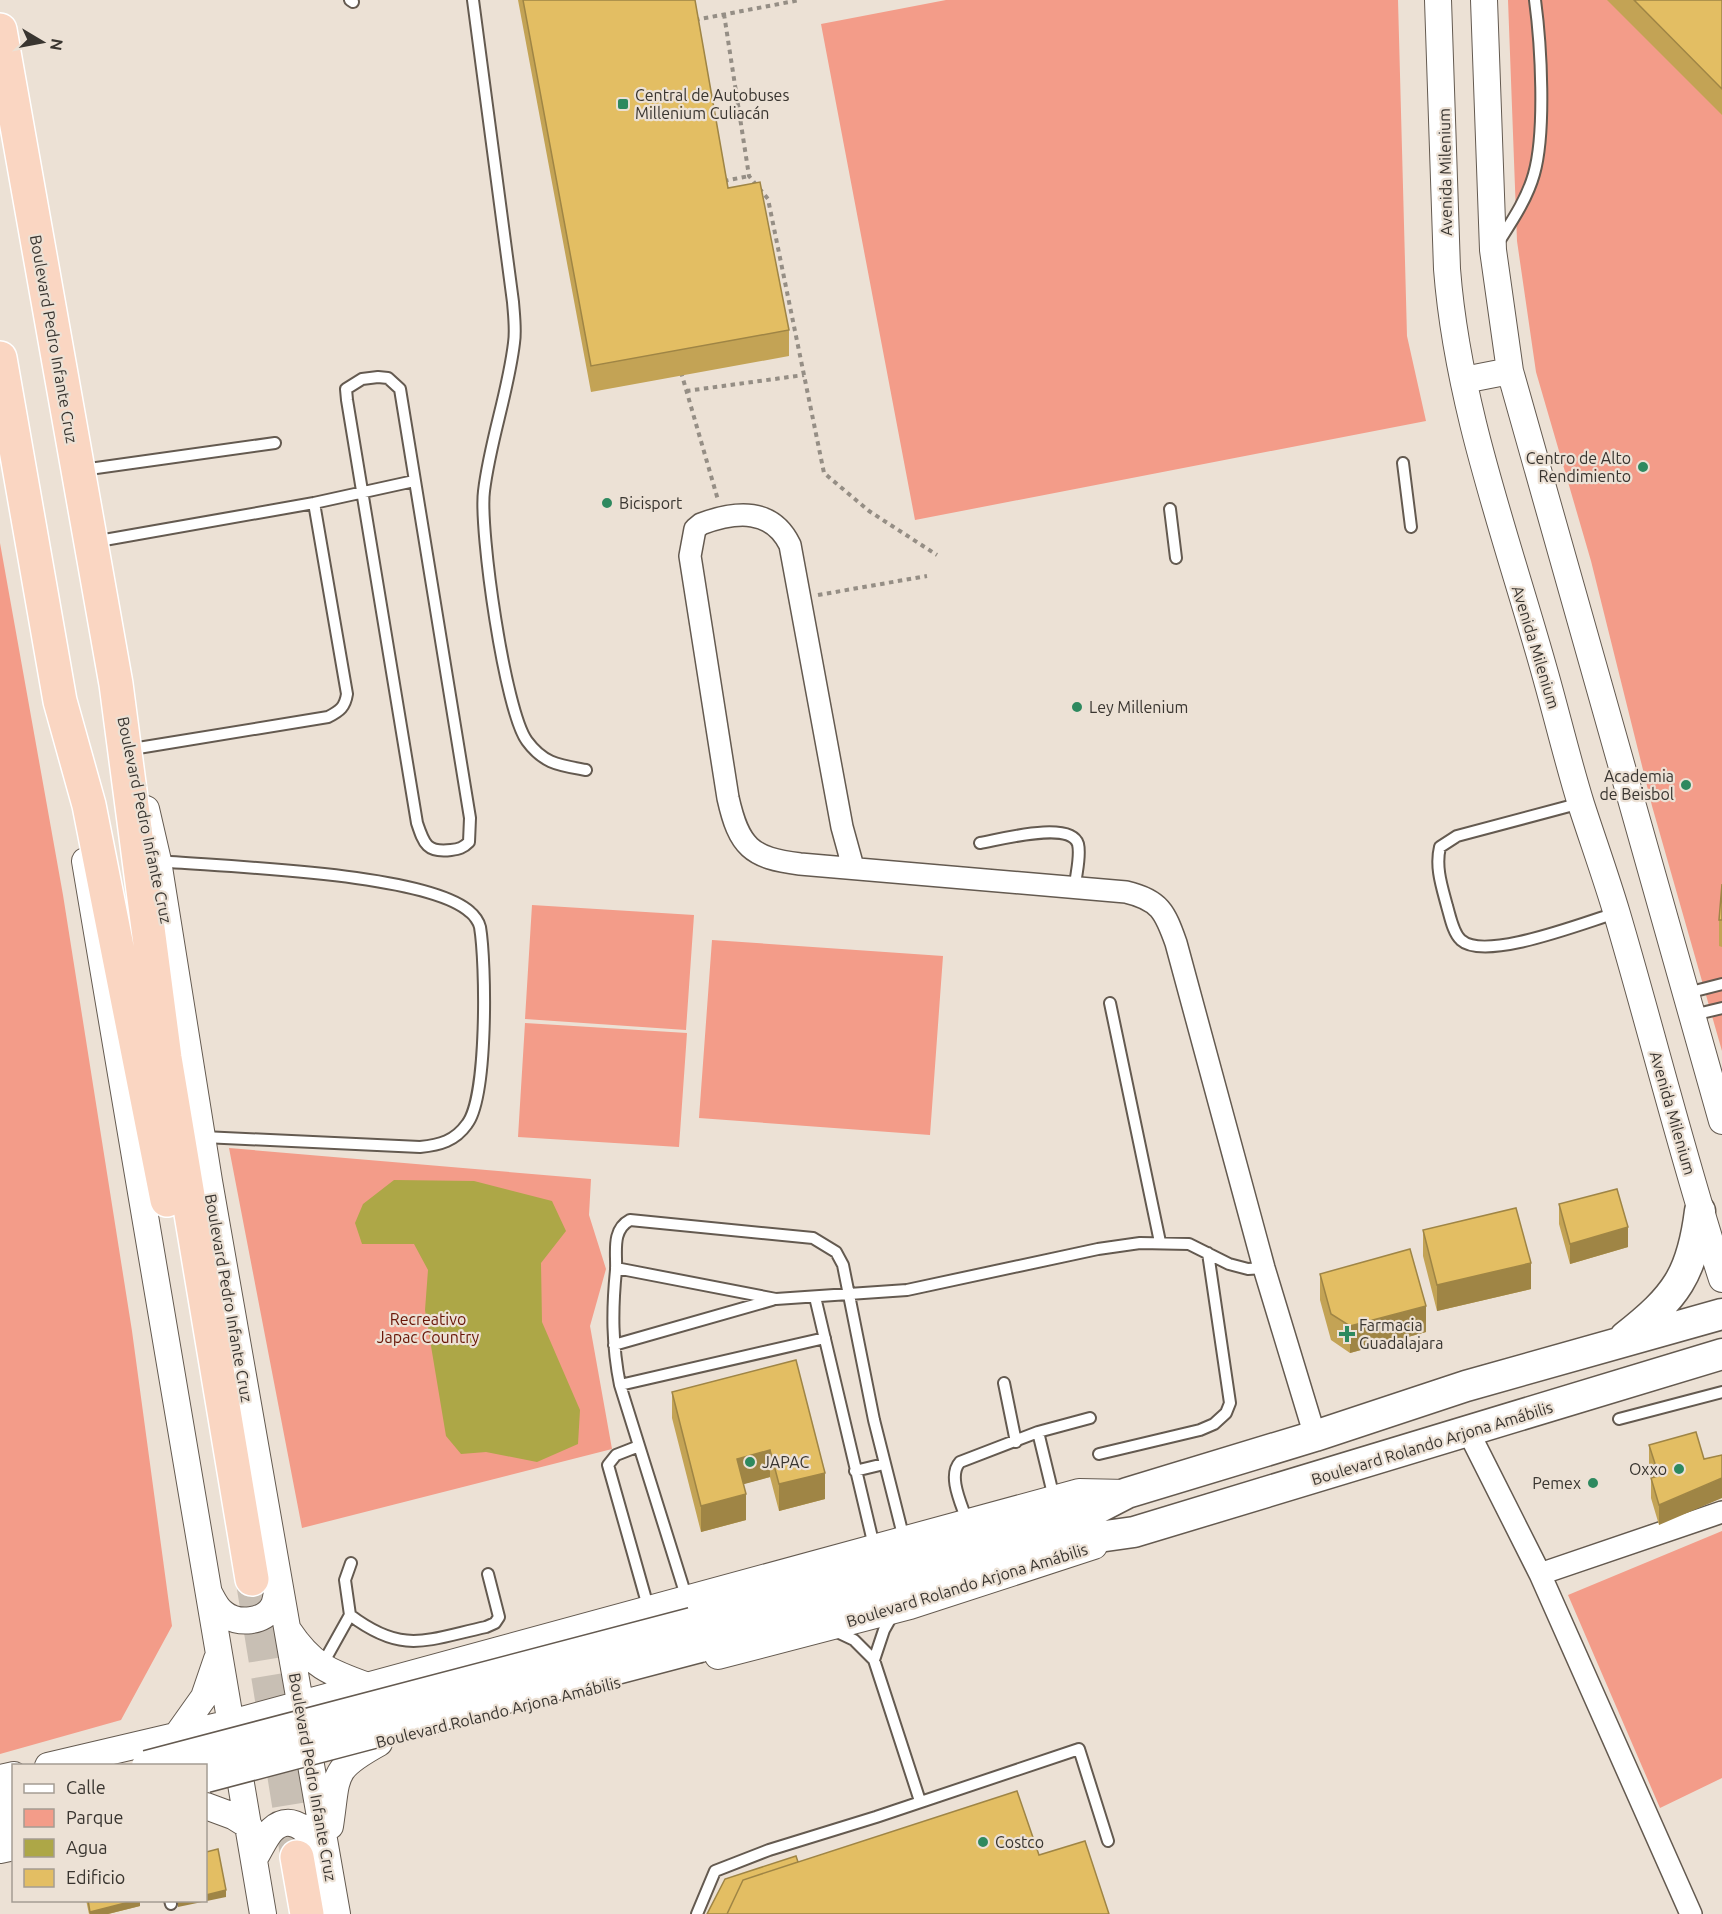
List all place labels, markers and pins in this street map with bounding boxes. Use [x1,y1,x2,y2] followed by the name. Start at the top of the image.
[635,86,789,122] place label: Central de Autobuses Millenium Culiacán
[616,97,630,111] marker: Central de Autobuses Millenium Culiacán
[1526,449,1631,485] place label: Centro de Alto Rendimiento
[1636,460,1650,474] marker: Centro de Alto Rendimiento
[619,494,683,512] place label: Bicisport
[600,496,614,510] marker: Bicisport
[1089,698,1188,716] place label: Ley Millenium
[1070,700,1084,714] marker: Ley Millenium
[1599,767,1674,803] place label: Academia de Beisbol
[1679,778,1693,792] marker: Academia de Beisbol
[1359,1316,1443,1352] place label: Farmacia Guadalajara
[1340,1327,1354,1341] marker: Farmacia Guadalajara
[762,1453,809,1471] place label: JAPAC
[743,1455,757,1469] marker: JAPAC
[1629,1460,1667,1478] place label: Oxxo
[1672,1462,1686,1476] marker: Oxxo
[1532,1474,1581,1492] place label: Pemex
[1586,1476,1600,1490] marker: Pemex
[995,1833,1044,1851] place label: Costco
[976,1835,990,1849] marker: Costco

